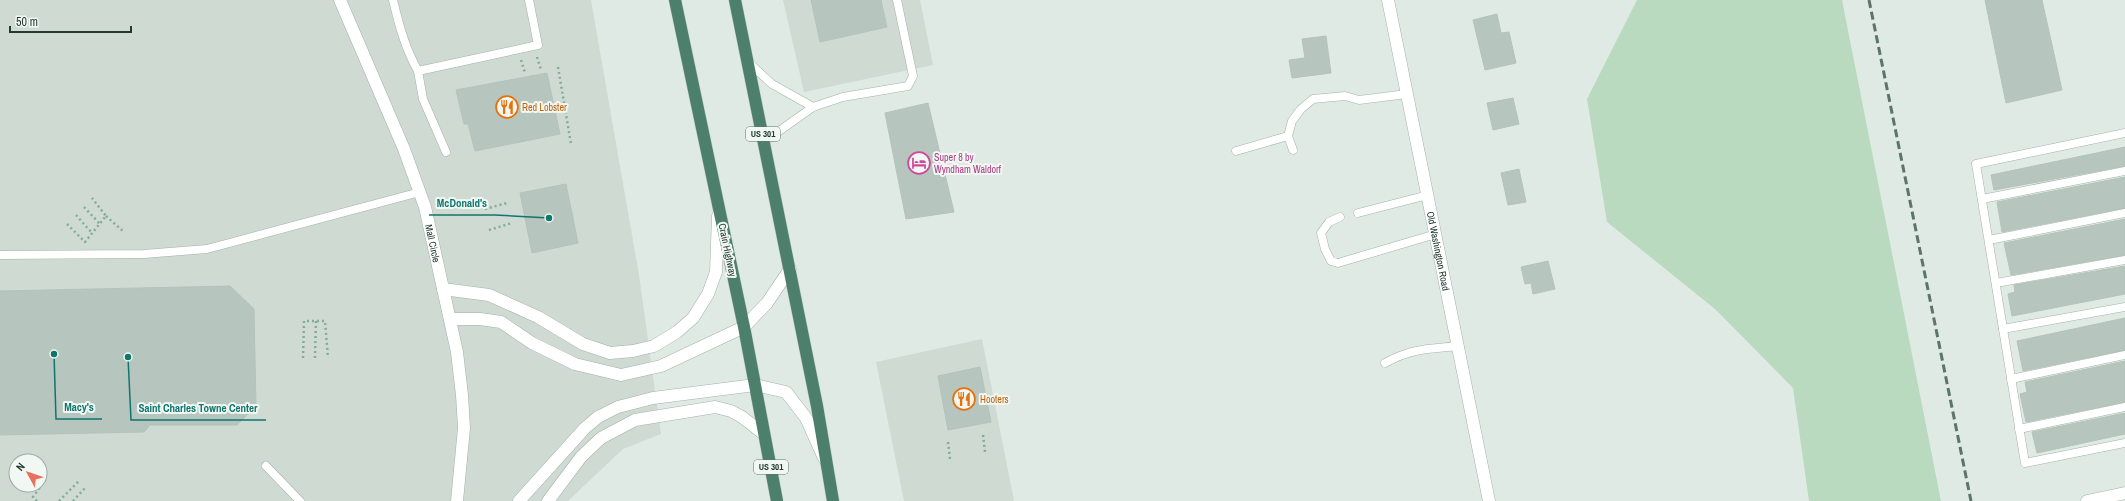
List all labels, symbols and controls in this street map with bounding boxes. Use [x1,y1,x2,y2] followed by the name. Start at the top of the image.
[10,8,131,34] scale bar
[16,14,38,30] text: 50 m
[494,94,520,120] restaurant icon: Red Lobster
[522,101,567,114] place label: Red Lobster
[746,127,780,141] road number: US 301
[906,150,932,176] hotel icon: Super 8 by Wyndham Waldorf
[934,151,1002,176] place label: Super 8 by Wyndham Waldorf
[429,192,495,215] callout: McDonald's
[437,196,487,210] text: McDonald's
[1424,210,1452,292] street label: Old Washington Road
[716,222,740,279] street label: Crain Highway
[422,223,443,264] street label: Mall Circle
[951,386,977,412] restaurant icon: Hooters
[980,393,1009,406] place label: Hooters
[56,396,102,419] callout: Macy's
[131,397,266,420] callout: Saint Charles Towne Center
[64,400,94,414] text: Macy's
[138,401,258,415] text: Saint Charles Towne Center
[8,453,48,493] north arrow
[13,460,28,474] text: N
[754,460,788,474] road number: US 301

